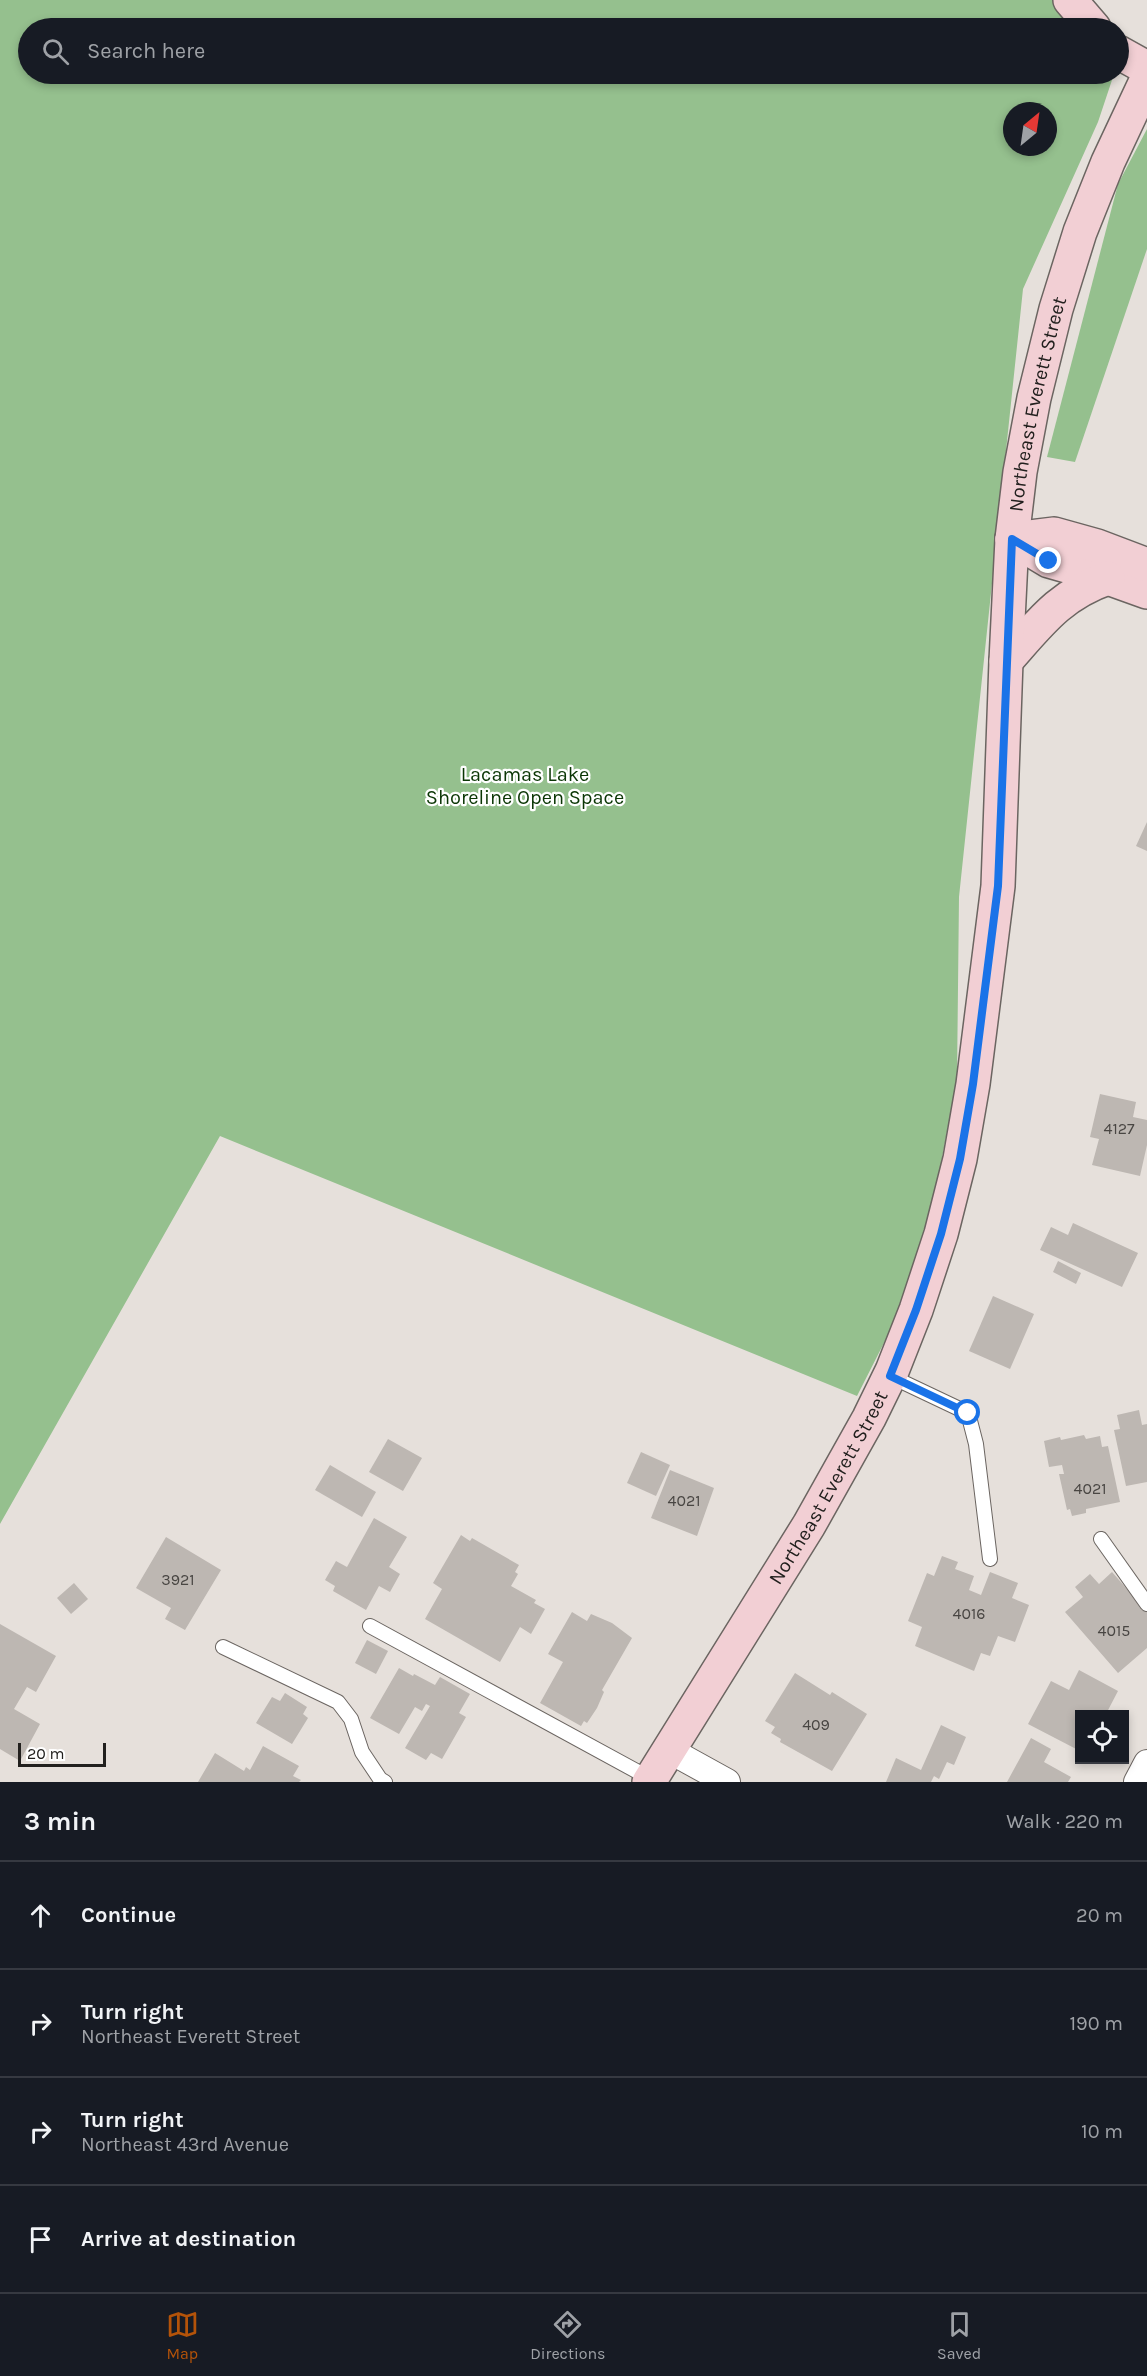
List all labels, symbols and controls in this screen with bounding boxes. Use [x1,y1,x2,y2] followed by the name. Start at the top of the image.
[18,18,1129,84] search box
[39,35,72,68] icon: search
[87,38,205,64] text: Search here
[1003,102,1057,156] north arrow
[1004,293,1071,513] street label: Northeast Everett Street
[1035,547,1061,573] route end
[426,763,624,809] park label: Lacamas Lake Shoreline Open Space
[1103,1119,1135,1138] house number: 4127
[764,1386,893,1589] street label: Northeast Everett Street
[954,1399,980,1425] route start
[1074,1479,1107,1498] house number: 4021
[668,1491,701,1510] house number: 4021
[161,1570,195,1589] house number: 3921
[953,1604,985,1623] house number: 4016
[1098,1621,1130,1640] house number: 4015
[1075,1710,1129,1764] map controls
[1075,1710,1129,1764] button: locate
[802,1715,830,1734] house number: 409
[18,1740,106,1768] scale bar
[27,1744,65,1763] text: 20 m
[24,1806,96,1837] text: 3 min
[1006,1810,1123,1833] text: Walk · 220 m
[24,1899,57,1932] icon: ahead
[81,1902,176,1928] text: Continue
[1076,1904,1123,1927] text: 20 m
[81,1999,184,2025] text: Turn right
[24,2007,57,2040] icon: right
[1069,2012,1123,2035] text: 190 m
[81,2025,300,2048] text: Northeast Everett Street
[81,2107,184,2133] text: Turn right
[24,2115,57,2148] icon: right
[1081,2120,1123,2143] text: 10 m
[81,2133,289,2156] text: Northeast 43rd Avenue
[24,2223,57,2256] icon: arrive
[81,2226,296,2252] text: Arrive at destination
[166,2308,199,2363] tab: Map
[530,2308,605,2363] tab: Directions
[937,2308,981,2363] tab: Saved

